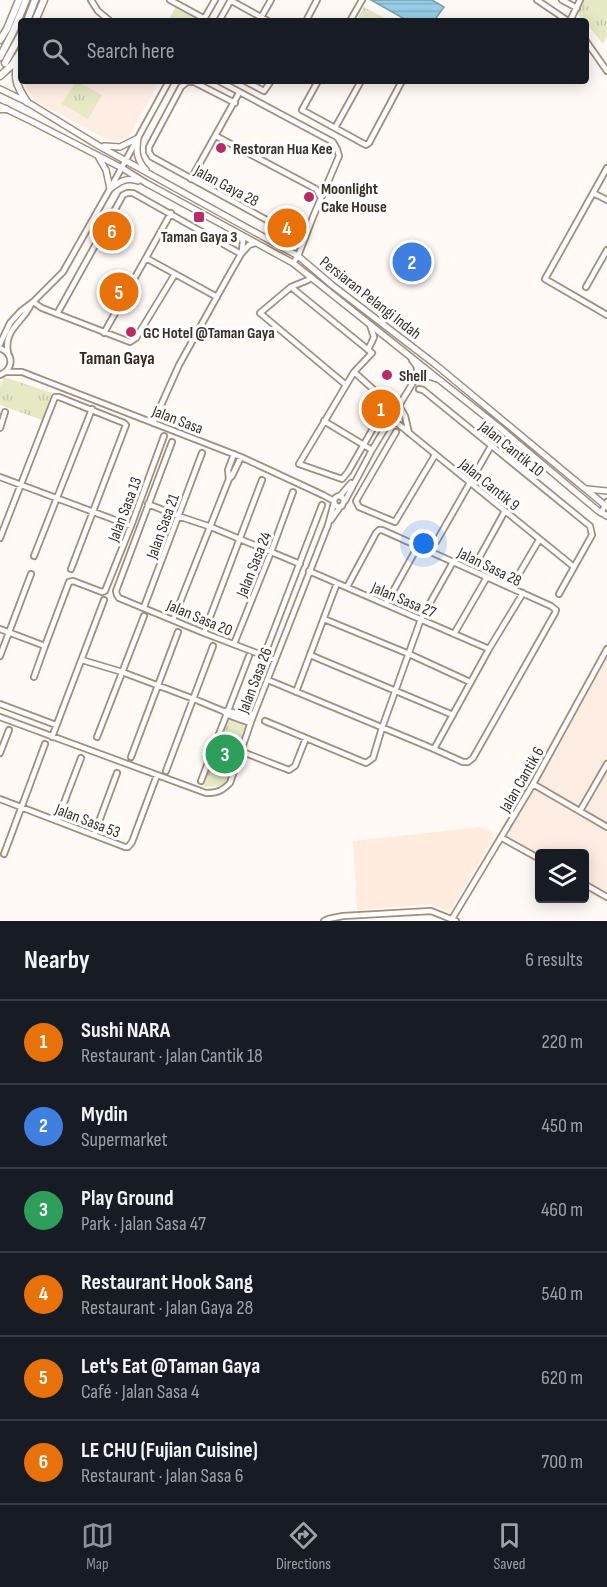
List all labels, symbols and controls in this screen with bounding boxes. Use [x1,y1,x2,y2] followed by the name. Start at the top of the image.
[18,18,589,84] search box
[39,35,72,68] icon: search
[87,38,174,65] text: Search here
[233,140,333,159] place label: Restoran Hua Kee
[214,141,228,155] marker: Restoran Hua Kee
[190,161,262,211] street label: Jalan Gaya 28
[321,180,387,217] place label: Moonlight Cake House
[302,190,316,204] marker: Moonlight Cake House
[268,206,306,250] pin: 4
[92,208,132,254] pin: 6
[192,210,206,224] marker: Taman Gaya 3
[161,228,237,247] place label: Taman Gaya 3
[392,240,432,284] pin: 2
[316,253,424,344] street label: Persiaran Pelangi Indah
[100,270,138,314] pin: 5
[143,324,275,343] place label: GC Hotel @Taman Gaya
[124,325,138,339] marker: GC Hotel @Taman Gaya
[79,348,155,369] district label: Taman Gaya
[399,367,427,386] place label: Shell
[380,368,394,382] marker: Shell
[362,386,400,432] pin: 1
[148,402,206,439] street label: Jalan Sasa
[474,417,547,481] street label: Jalan Cantik 10
[454,454,523,515] street label: Jalan Cantik 9
[104,475,146,545] street label: Jalan Sasa 13
[143,491,184,562] street label: Jalan Sasa 21
[232,529,276,601] street label: Jalan Sasa 24
[409,529,438,558] your location
[453,543,525,591] street label: Jalan Sasa 28
[367,578,439,623] street label: Jalan Sasa 27
[163,596,235,641] street label: Jalan Sasa 20
[234,645,277,717] street label: Jalan Sasa 26
[206,732,244,777] pin: 3
[496,744,549,817] street label: Jalan Cantik 6
[51,800,123,843] street label: Jalan Sasa 53
[535,849,589,903] map controls
[535,849,589,903] button: layers
[24,945,90,976] text: Nearby
[525,948,583,972] text: 6 results
[81,1017,170,1044] text: Sushi NARA
[40,1030,47,1054] text: 1
[542,1030,583,1054] text: 220 m
[81,1044,263,1068] text: Restaurant · Jalan Cantik 18
[81,1101,128,1128] text: Mydin
[39,1114,48,1138] text: 2
[542,1114,583,1138] text: 450 m
[81,1128,168,1152] text: Supermarket
[81,1185,174,1212] text: Play Ground
[39,1198,48,1222] text: 3
[541,1198,583,1222] text: 460 m
[81,1212,206,1236] text: Park · Jalan Sasa 47
[81,1269,253,1296] text: Restaurant Hook Sang
[39,1282,48,1306] text: 4
[542,1282,583,1306] text: 540 m
[81,1296,253,1320] text: Restaurant · Jalan Gaya 28
[81,1353,260,1380] text: Let's Eat @Taman Gaya
[39,1366,48,1390] text: 5
[541,1366,583,1390] text: 620 m
[81,1380,199,1404] text: Café · Jalan Sasa 4
[81,1437,258,1464] text: LE CHU (Fujian Cuisine)
[39,1450,48,1474] text: 6
[541,1450,583,1474] text: 700 m
[81,1464,244,1488] text: Restaurant · Jalan Sasa 6
[81,1519,114,1574] tab: Map
[276,1519,331,1574] tab: Directions
[493,1519,526,1574] tab: Saved

